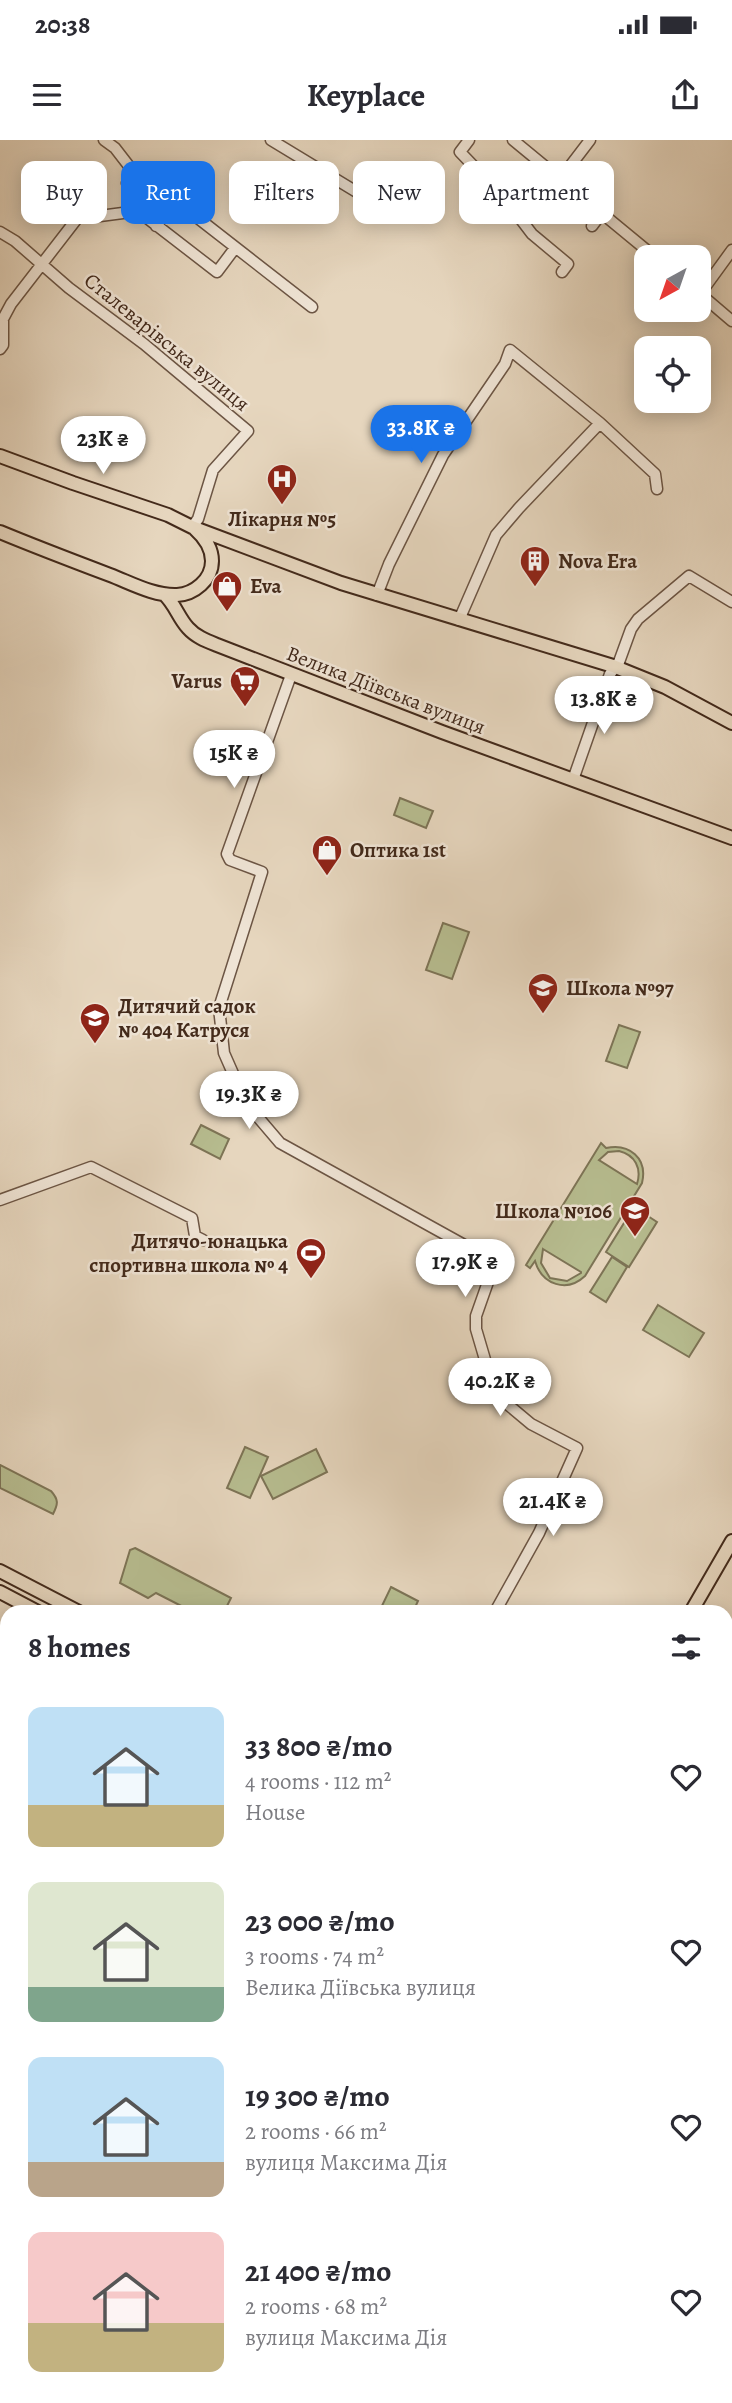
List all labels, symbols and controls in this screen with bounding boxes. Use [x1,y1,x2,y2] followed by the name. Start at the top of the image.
[35,7,90,42] text: 20:38
[307,73,425,117] text: Keyplace
[28,76,66,114] icon: menu
[666,76,704,114] icon: share
[21,161,107,224] chip: Buy
[121,161,215,224] chip: Rent
[229,161,339,224] chip: Filters
[353,161,445,224] chip: New
[459,161,614,224] chip: Apartment
[634,245,710,322] north arrow
[634,245,711,413] map controls
[78,266,256,418] street label: Сталеварівська вулиця
[634,336,711,413] button: locate
[356,406,486,465] pin: 33.8K ₴
[387,412,455,443] text: 33.8K ₴
[54,416,152,476] pin: 23K ₴
[77,423,129,454] text: 23K ₴
[265,462,299,506] hospital icon: Лікарня №5
[228,505,336,533] place label: Лікарня №5
[518,544,552,588] building icon: Nova Era
[558,547,638,575] place label: Nova Era
[210,569,244,613] shop icon: Eva
[250,572,283,600] place label: Eva
[283,639,489,741] street label: Велика Діївська вулиця
[228,664,262,708] supermarket icon: Varus
[171,667,222,695] place label: Varus
[539,676,669,736] pin: 13.8K ₴
[571,683,637,714] text: 13.8K ₴
[185,730,283,790] pin: 15K ₴
[209,737,259,768] text: 15K ₴
[310,833,344,877] shop icon: Оптика 1st
[350,836,446,864] place label: Оптика 1st
[526,971,560,1015] school or university icon: Школа №97
[566,974,674,1002] place label: Школа №97
[118,992,256,1044] place label: Дитячий садок № 404 Катруся
[78,1001,112,1045] school or university icon: Дитячий садок № 404 Катруся
[184,1072,314,1131] pin: 19.3K ₴
[216,1078,282,1109] text: 19.3K ₴
[618,1194,652,1238] school or university icon: Школа №106
[495,1197,612,1225] place label: Школа №106
[89,1227,288,1279] place label: Дитячо-юнацька спортивна школа № 4
[294,1236,328,1280] sports icon: Дитячо-юнацька спортивна школа № 4
[400,1240,530,1299] pin: 17.9K ₴
[432,1246,498,1277] text: 17.9K ₴
[435,1358,565,1418] pin: 40.2K ₴
[464,1365,536,1396] text: 40.2K ₴
[488,1478,618,1538] pin: 21.4K ₴
[519,1485,587,1516] text: 21.4K ₴
[28,1627,131,1667] text: 8 homes
[667,1628,705,1666] icon: filters
[245,1726,392,1766] text: 33 800 ₴/mo
[84,1735,168,1819] icon: home
[667,1758,705,1796] icon: heart
[245,1766,391,1797] text: 4 rooms · 112 m²
[245,1797,305,1828] text: House
[245,1901,395,1941] text: 23 000 ₴/mo
[84,1910,168,1994] icon: home
[667,1933,705,1971] icon: heart
[245,1941,384,1972] text: 3 rooms · 74 m²
[245,1972,476,2003] text: Велика Діївська вулиця
[245,2076,390,2116] text: 19 300 ₴/mo
[84,2085,168,2169] icon: home
[667,2108,705,2146] icon: heart
[245,2116,387,2147] text: 2 rooms · 66 m²
[245,2147,447,2178] text: вулиця Максима Дія
[245,2251,392,2291] text: 21 400 ₴/mo
[84,2260,168,2344] icon: home
[667,2283,705,2321] icon: heart
[245,2291,387,2322] text: 2 rooms · 68 m²
[245,2322,447,2353] text: вулиця Максима Дія

